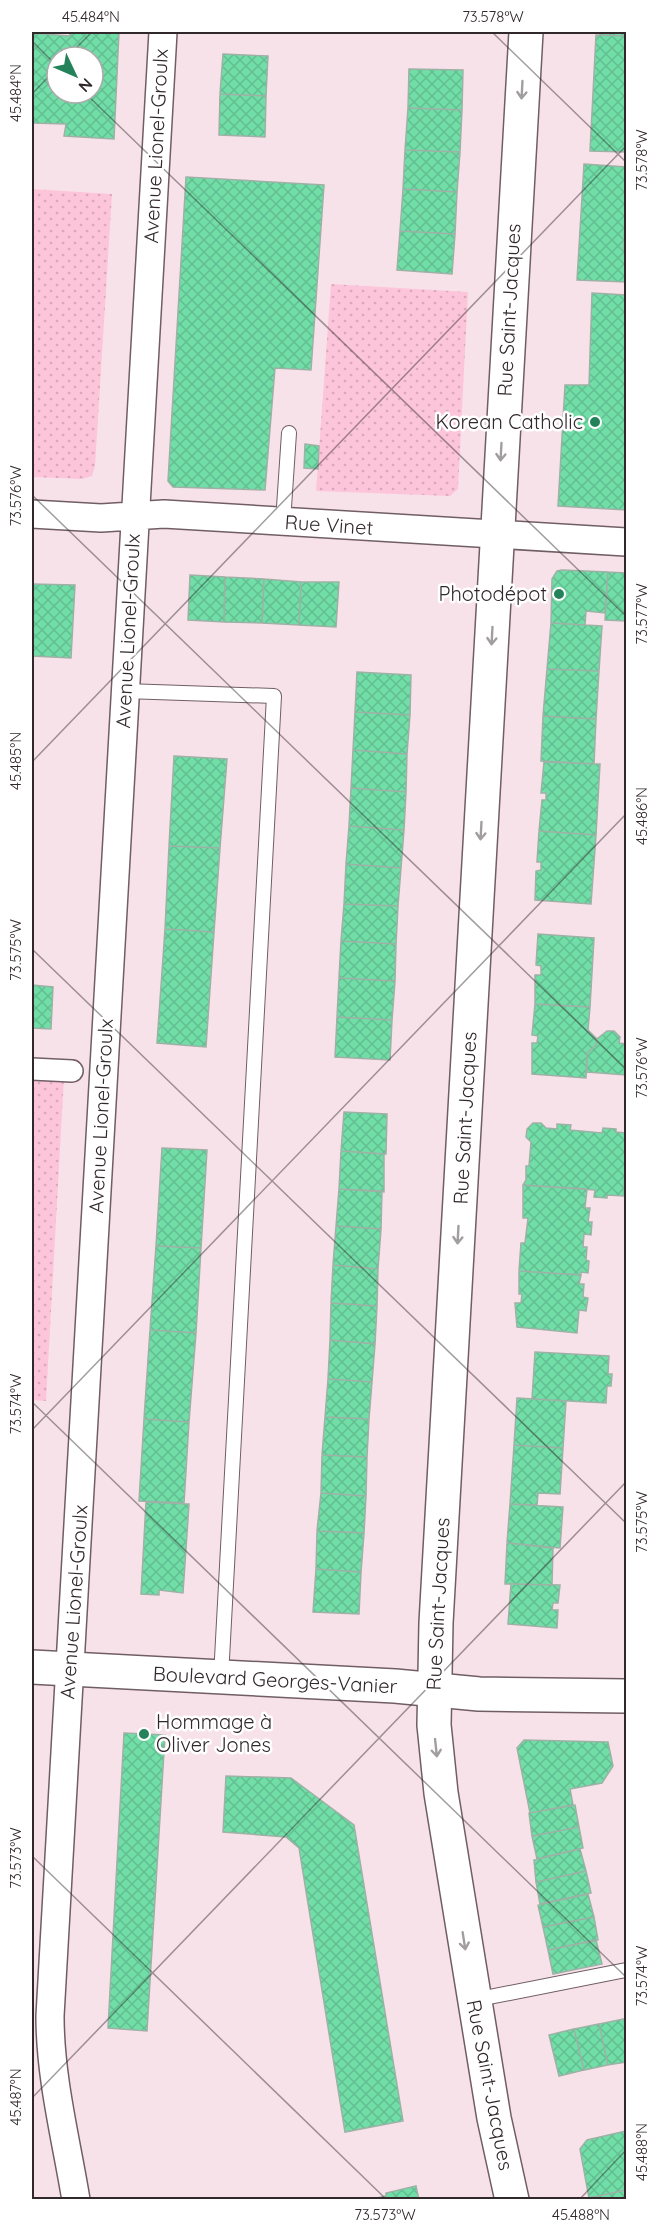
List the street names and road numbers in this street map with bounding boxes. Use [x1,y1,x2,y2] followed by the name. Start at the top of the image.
[138,48,173,244] street label: Avenue Lionel-Groulx
[491,223,526,397] street label: Rue Saint-Jacques
[284,509,374,540] street label: Rue Vinet
[110,533,145,729] street label: Avenue Lionel-Groulx
[83,1018,118,1214] street label: Avenue Lionel-Groulx
[447,1031,482,1205] street label: Rue Saint-Jacques
[54,1504,93,1700] street label: Avenue Lionel-Groulx
[420,1517,455,1691] street label: Rue Saint-Jacques
[152,1661,398,1698] street label: Boulevard Georges-Vanier
[462,1997,519,2172] street label: Rue Saint-Jacques

